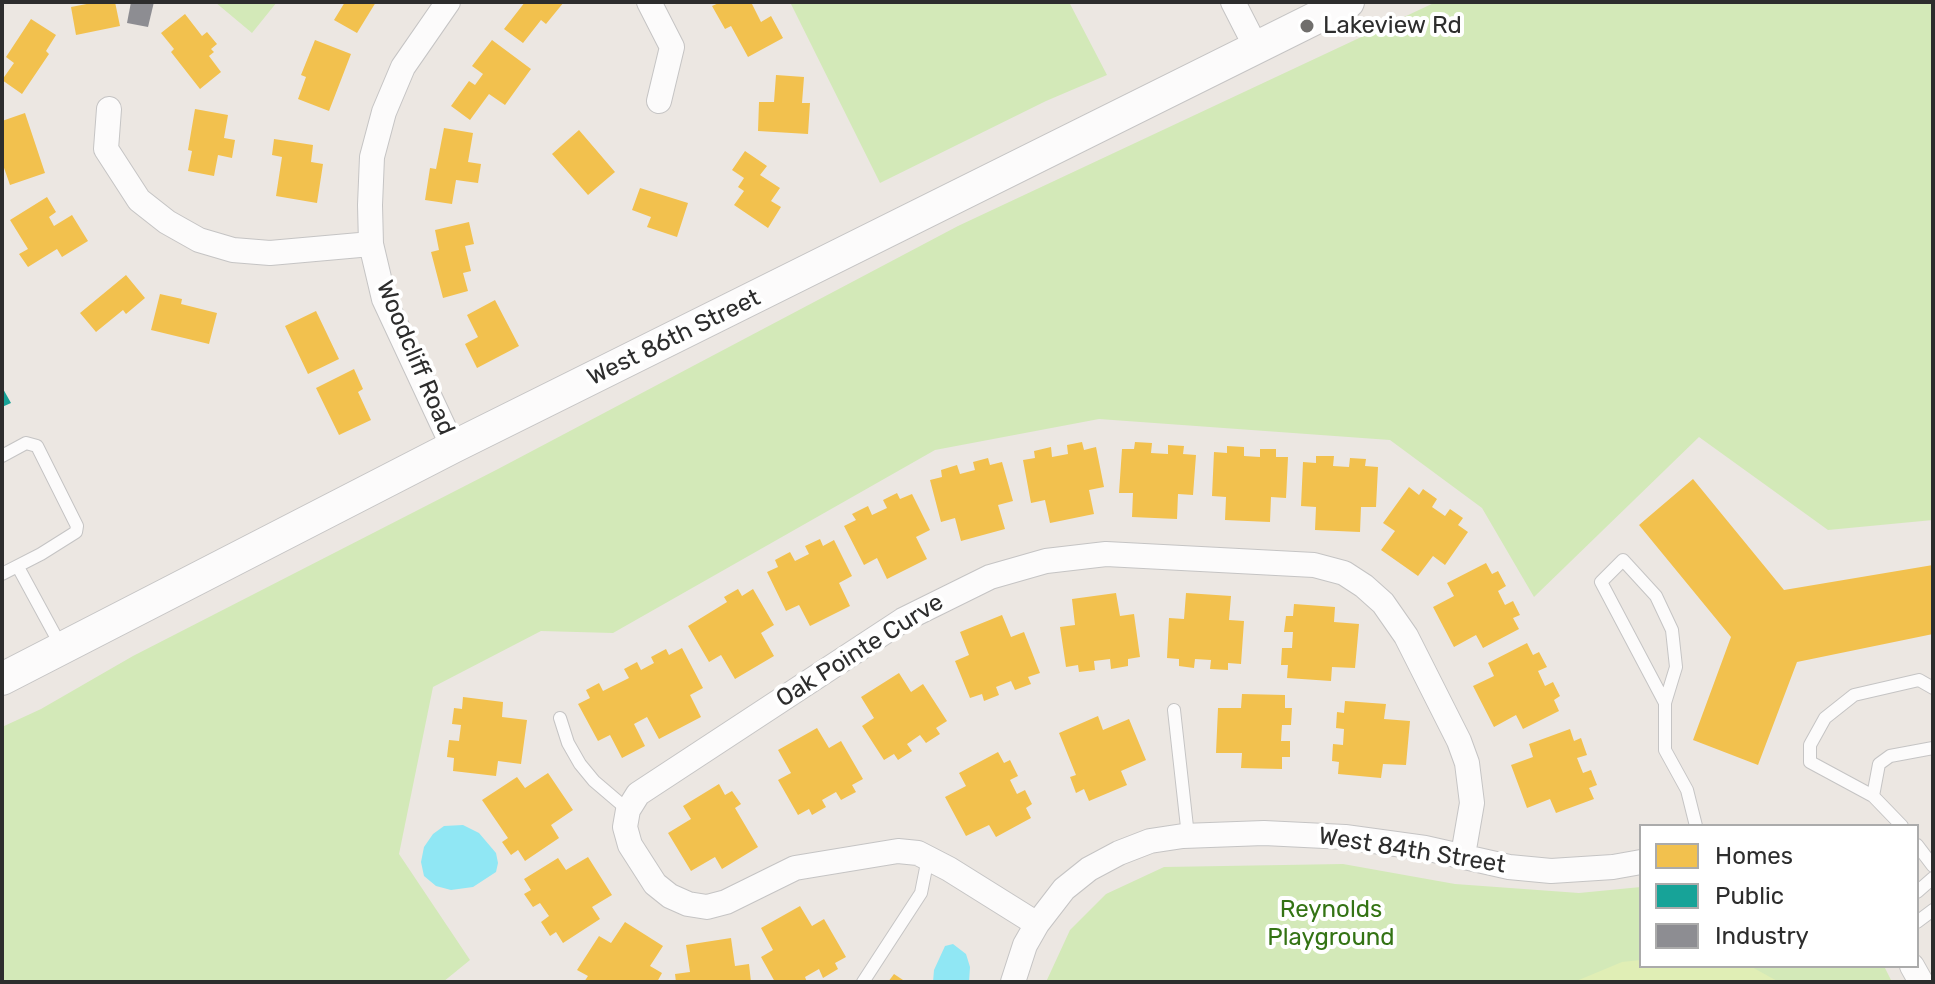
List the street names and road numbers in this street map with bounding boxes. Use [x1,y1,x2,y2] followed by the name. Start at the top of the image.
[370,277,460,439] street label: Woodcliff Road
[583,284,765,392] street label: West 86th Street
[771,588,949,714] street label: Oak Pointe Curve
[1316,822,1508,880] street label: West 84th Street

